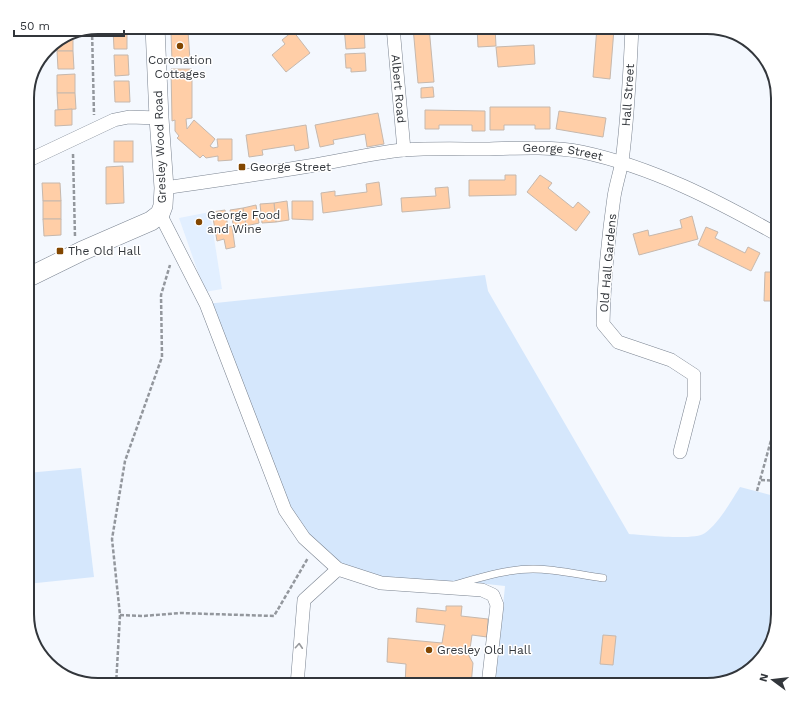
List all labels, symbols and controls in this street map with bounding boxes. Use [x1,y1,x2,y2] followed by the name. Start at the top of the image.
[14,12,124,38] scale bar
[20,19,50,33] text: 50 m
[175,41,185,51] marker: Coronation Cottages
[148,53,212,81] place label: Coronation Cottages
[388,54,409,124] street label: Albert Road
[619,63,637,127] street label: Hall Street
[151,90,169,204] street label: Gresley Wood Road
[522,141,604,164] street label: George Street
[250,160,331,174] place label: George Street
[237,162,247,172] marker: George Street
[207,208,280,236] place label: George Food and Wine
[597,213,619,313] street label: Old Hall Gardens
[194,217,204,227] marker: George Food and Wine
[68,244,141,258] place label: The Old Hall
[55,246,65,256] marker: The Old Hall
[295,643,304,649] one-way arrow
[437,643,531,657] place label: Gresley Old Hall
[424,645,434,655] marker: Gresley Old Hall
[753,660,793,700] north arrow
[756,672,771,683] text: N

